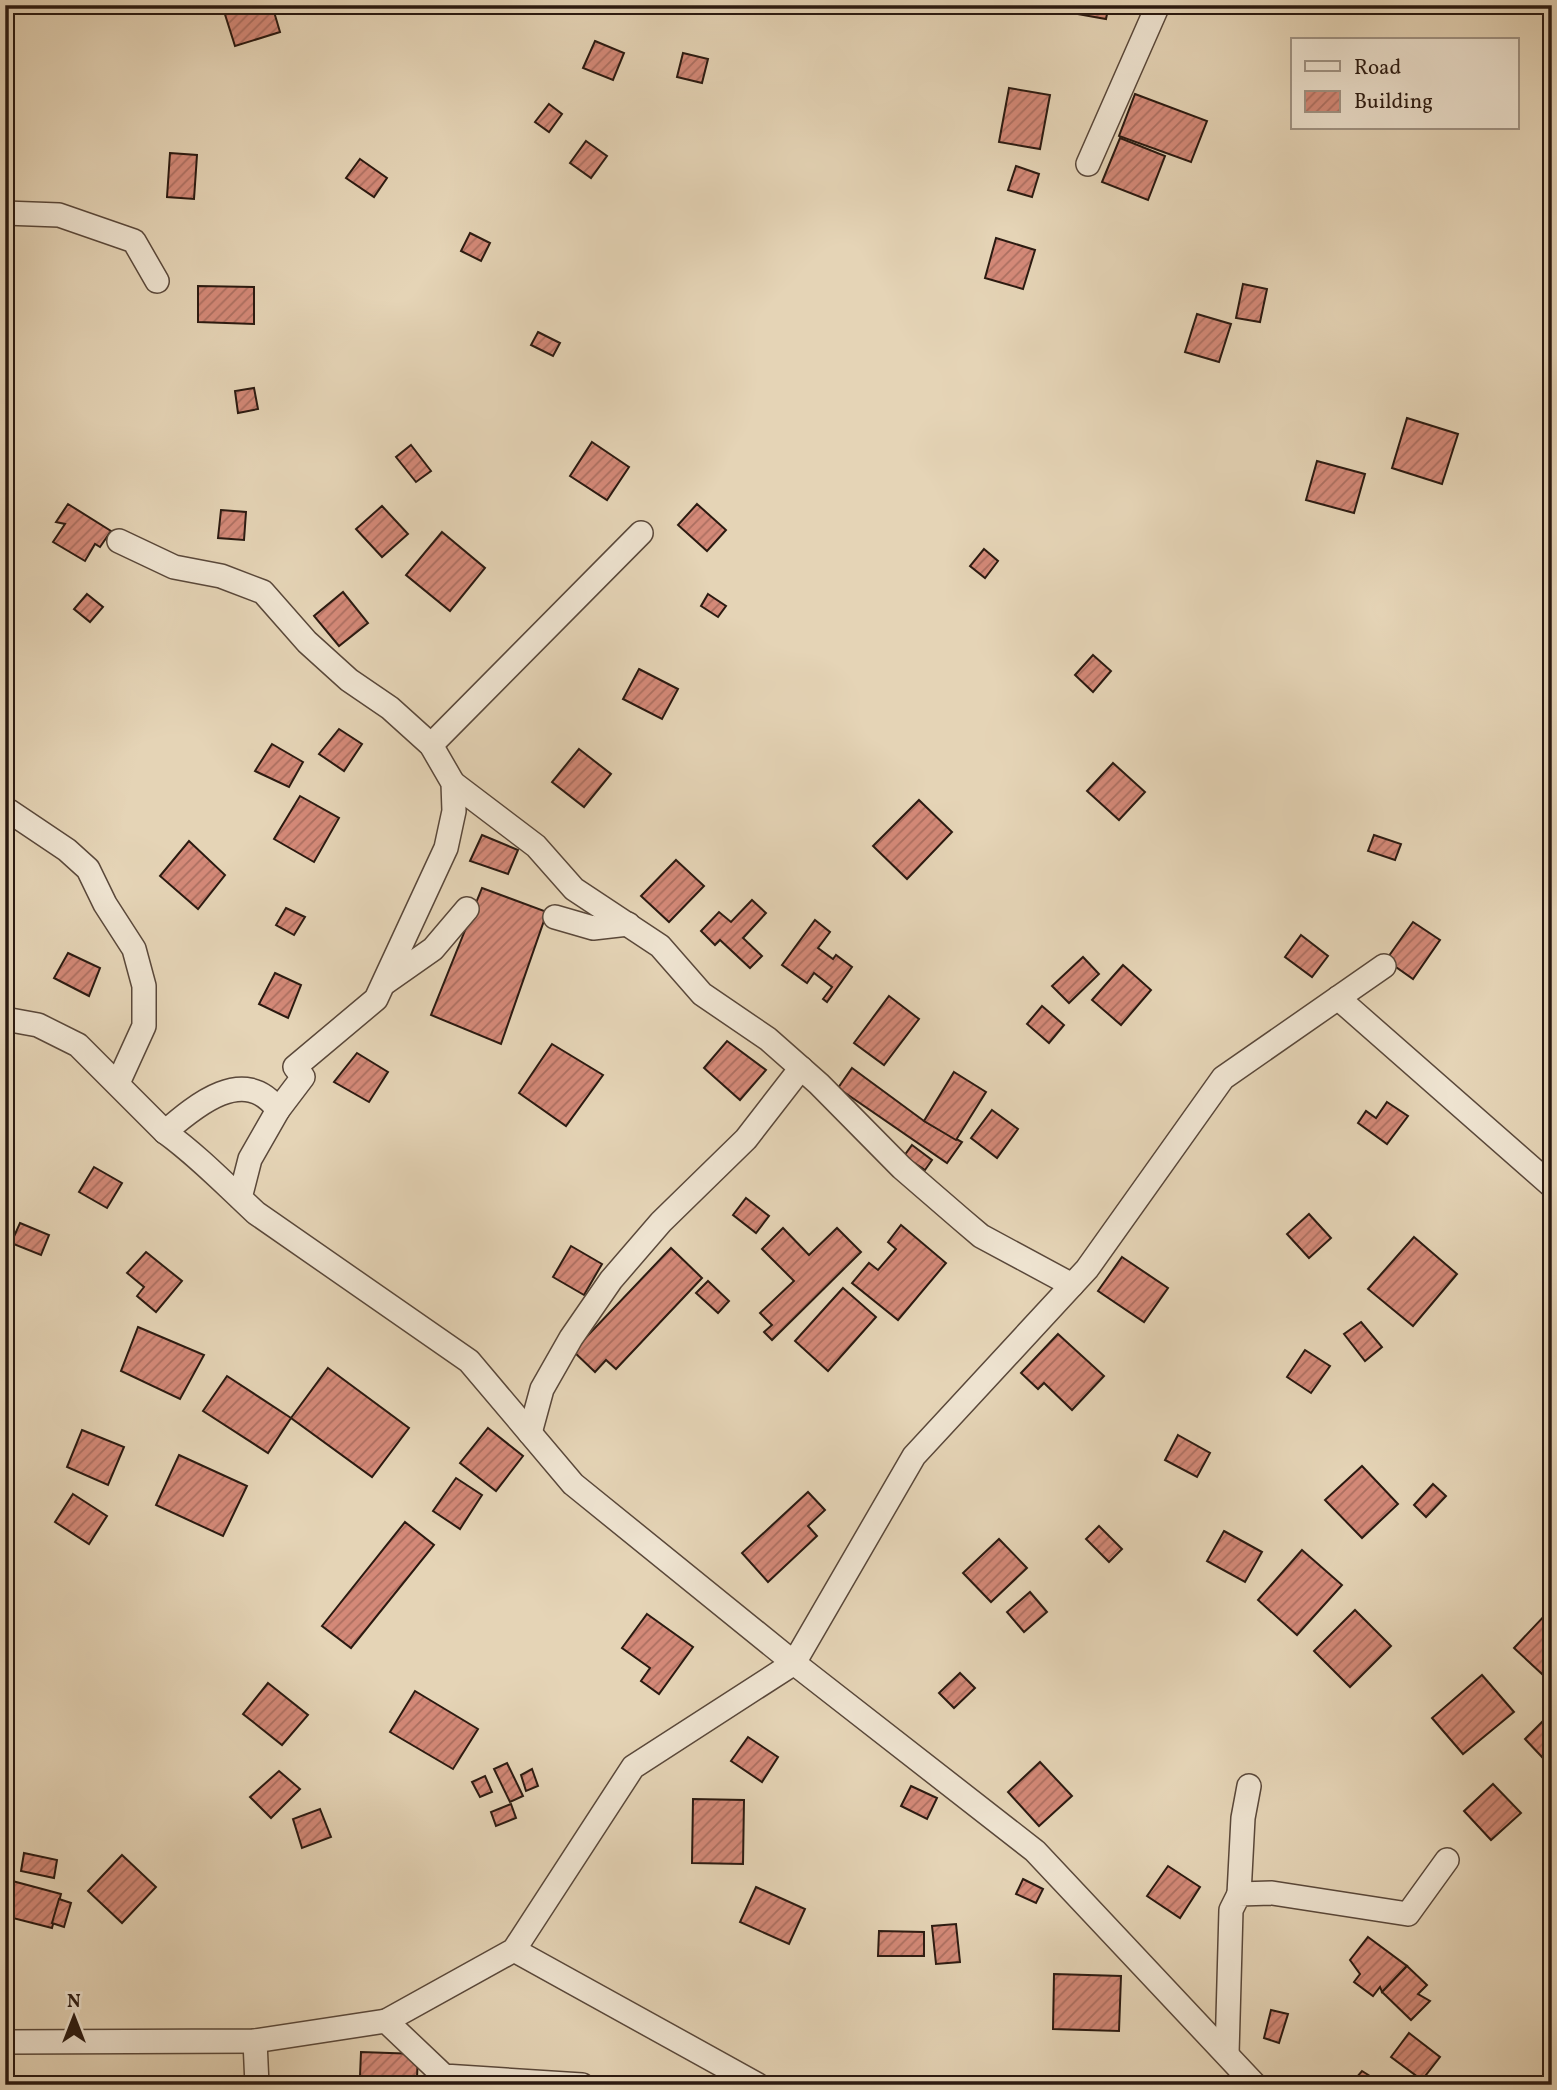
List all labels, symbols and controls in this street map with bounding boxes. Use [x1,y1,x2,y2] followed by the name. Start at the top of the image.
[1291,38,1518,130] legend
[1354,54,1401,83] text: Road
[1354,88,1433,117] text: Building
[38,1982,108,2052] north arrow
[67,1989,81,2015] text: N

